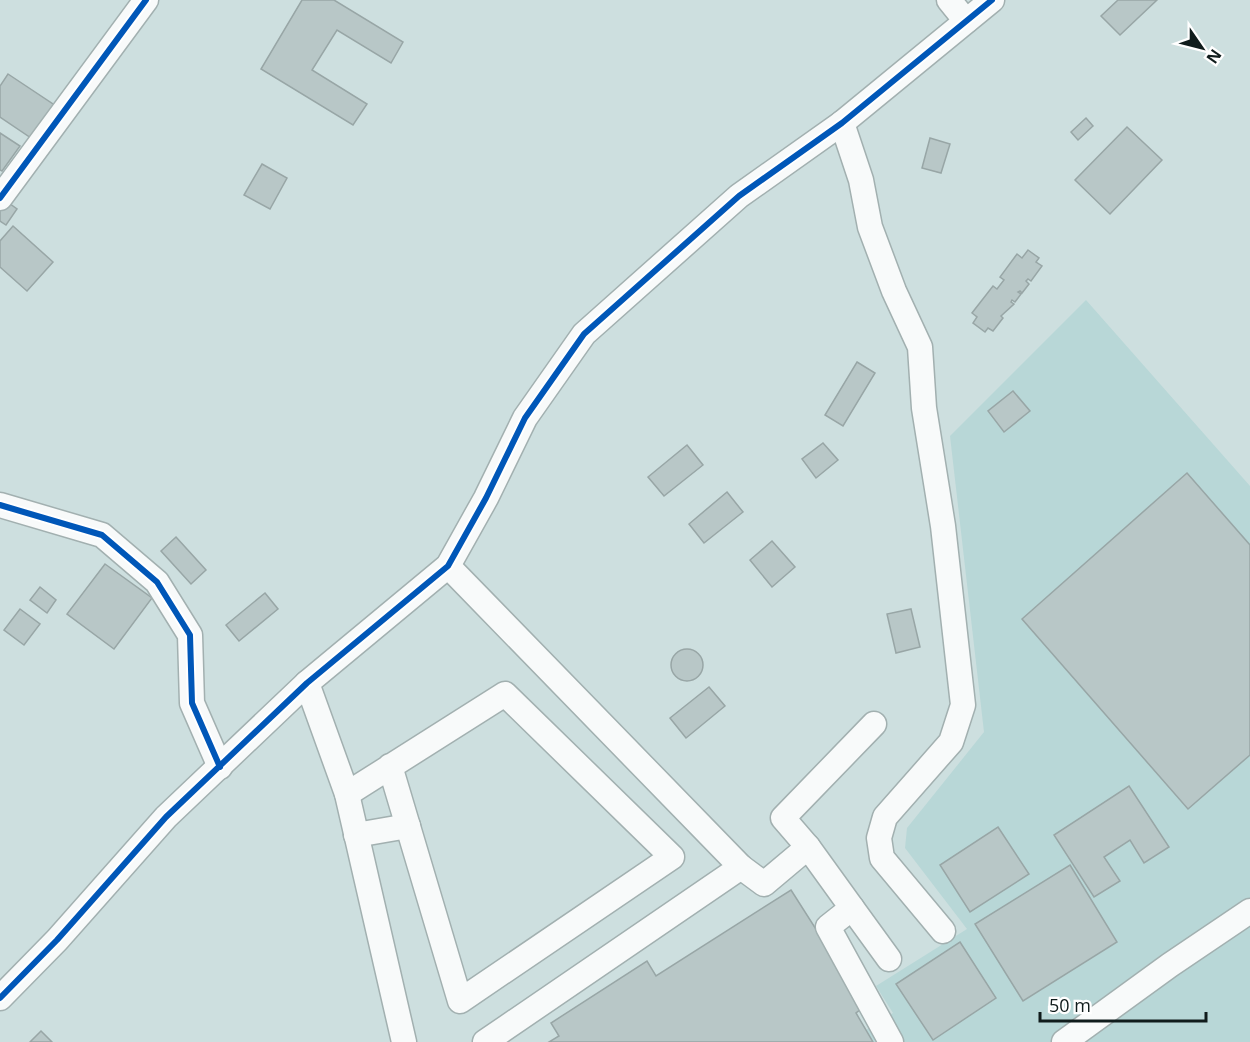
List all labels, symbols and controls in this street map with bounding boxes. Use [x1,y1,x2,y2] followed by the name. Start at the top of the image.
[1172,18,1232,78] north arrow
[1202,45,1227,68] text: N
[1040,985,1206,1023] scale bar
[1049,993,1091,1017] text: 50 m

